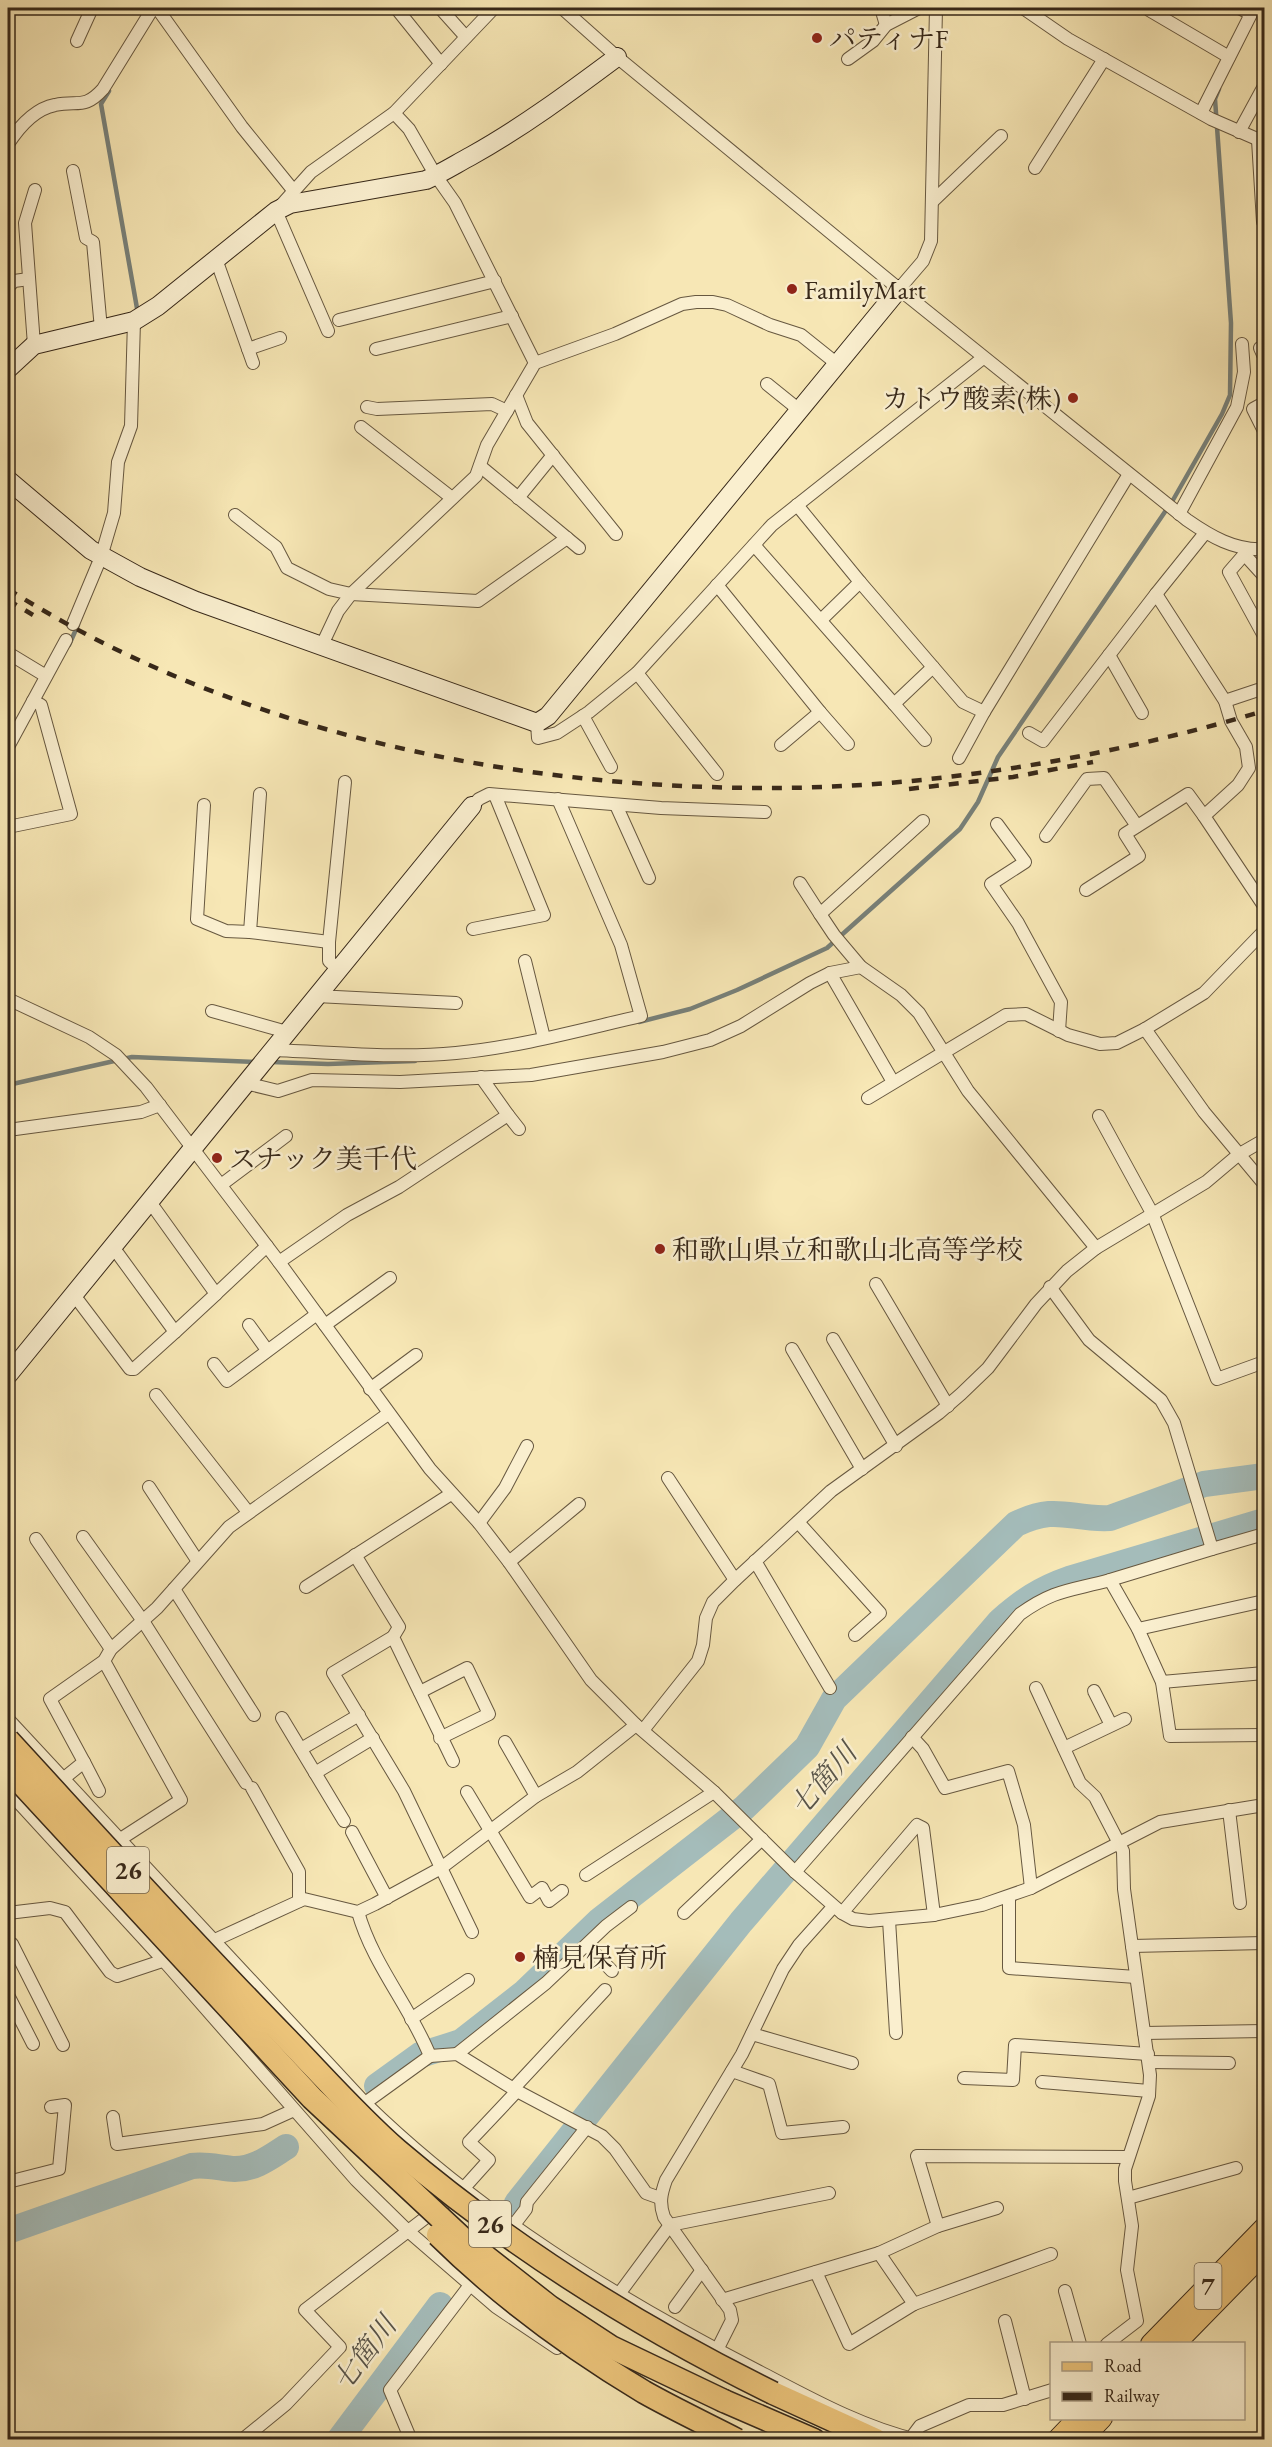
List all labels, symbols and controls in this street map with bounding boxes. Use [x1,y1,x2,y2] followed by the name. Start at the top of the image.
[829,21,949,56] place label: パティナF
[810,31,824,45] marker: パティナF
[804,272,926,307] place label: FamilyMart
[785,282,799,296] marker: FamilyMart
[882,381,1061,416] place label: カトウ酸素(株)
[1066,391,1080,405] marker: カトウ酸素(株)
[229,1141,417,1176] place label: スナック美千代
[210,1151,224,1165] marker: スナック美千代
[672,1232,1023,1267] place label: 和歌山県立和歌山北高等学校
[653,1242,667,1256] marker: 和歌山県立和歌山北高等学校
[782,1733,866,1823] water label: 七箇川
[107,1847,149,1893] road number: 26
[532,1940,667,1975] place label: 楠見保育所
[513,1950,527,1964] marker: 楠見保育所
[469,2201,511,2247] road number: 26
[1194,2263,1222,2309] road number: 7
[324,2306,405,2397] water label: 七箇川
[1050,2342,1245,2420] legend
[1104,2354,1143,2377] text: Road
[1104,2384,1160,2407] text: Railway

